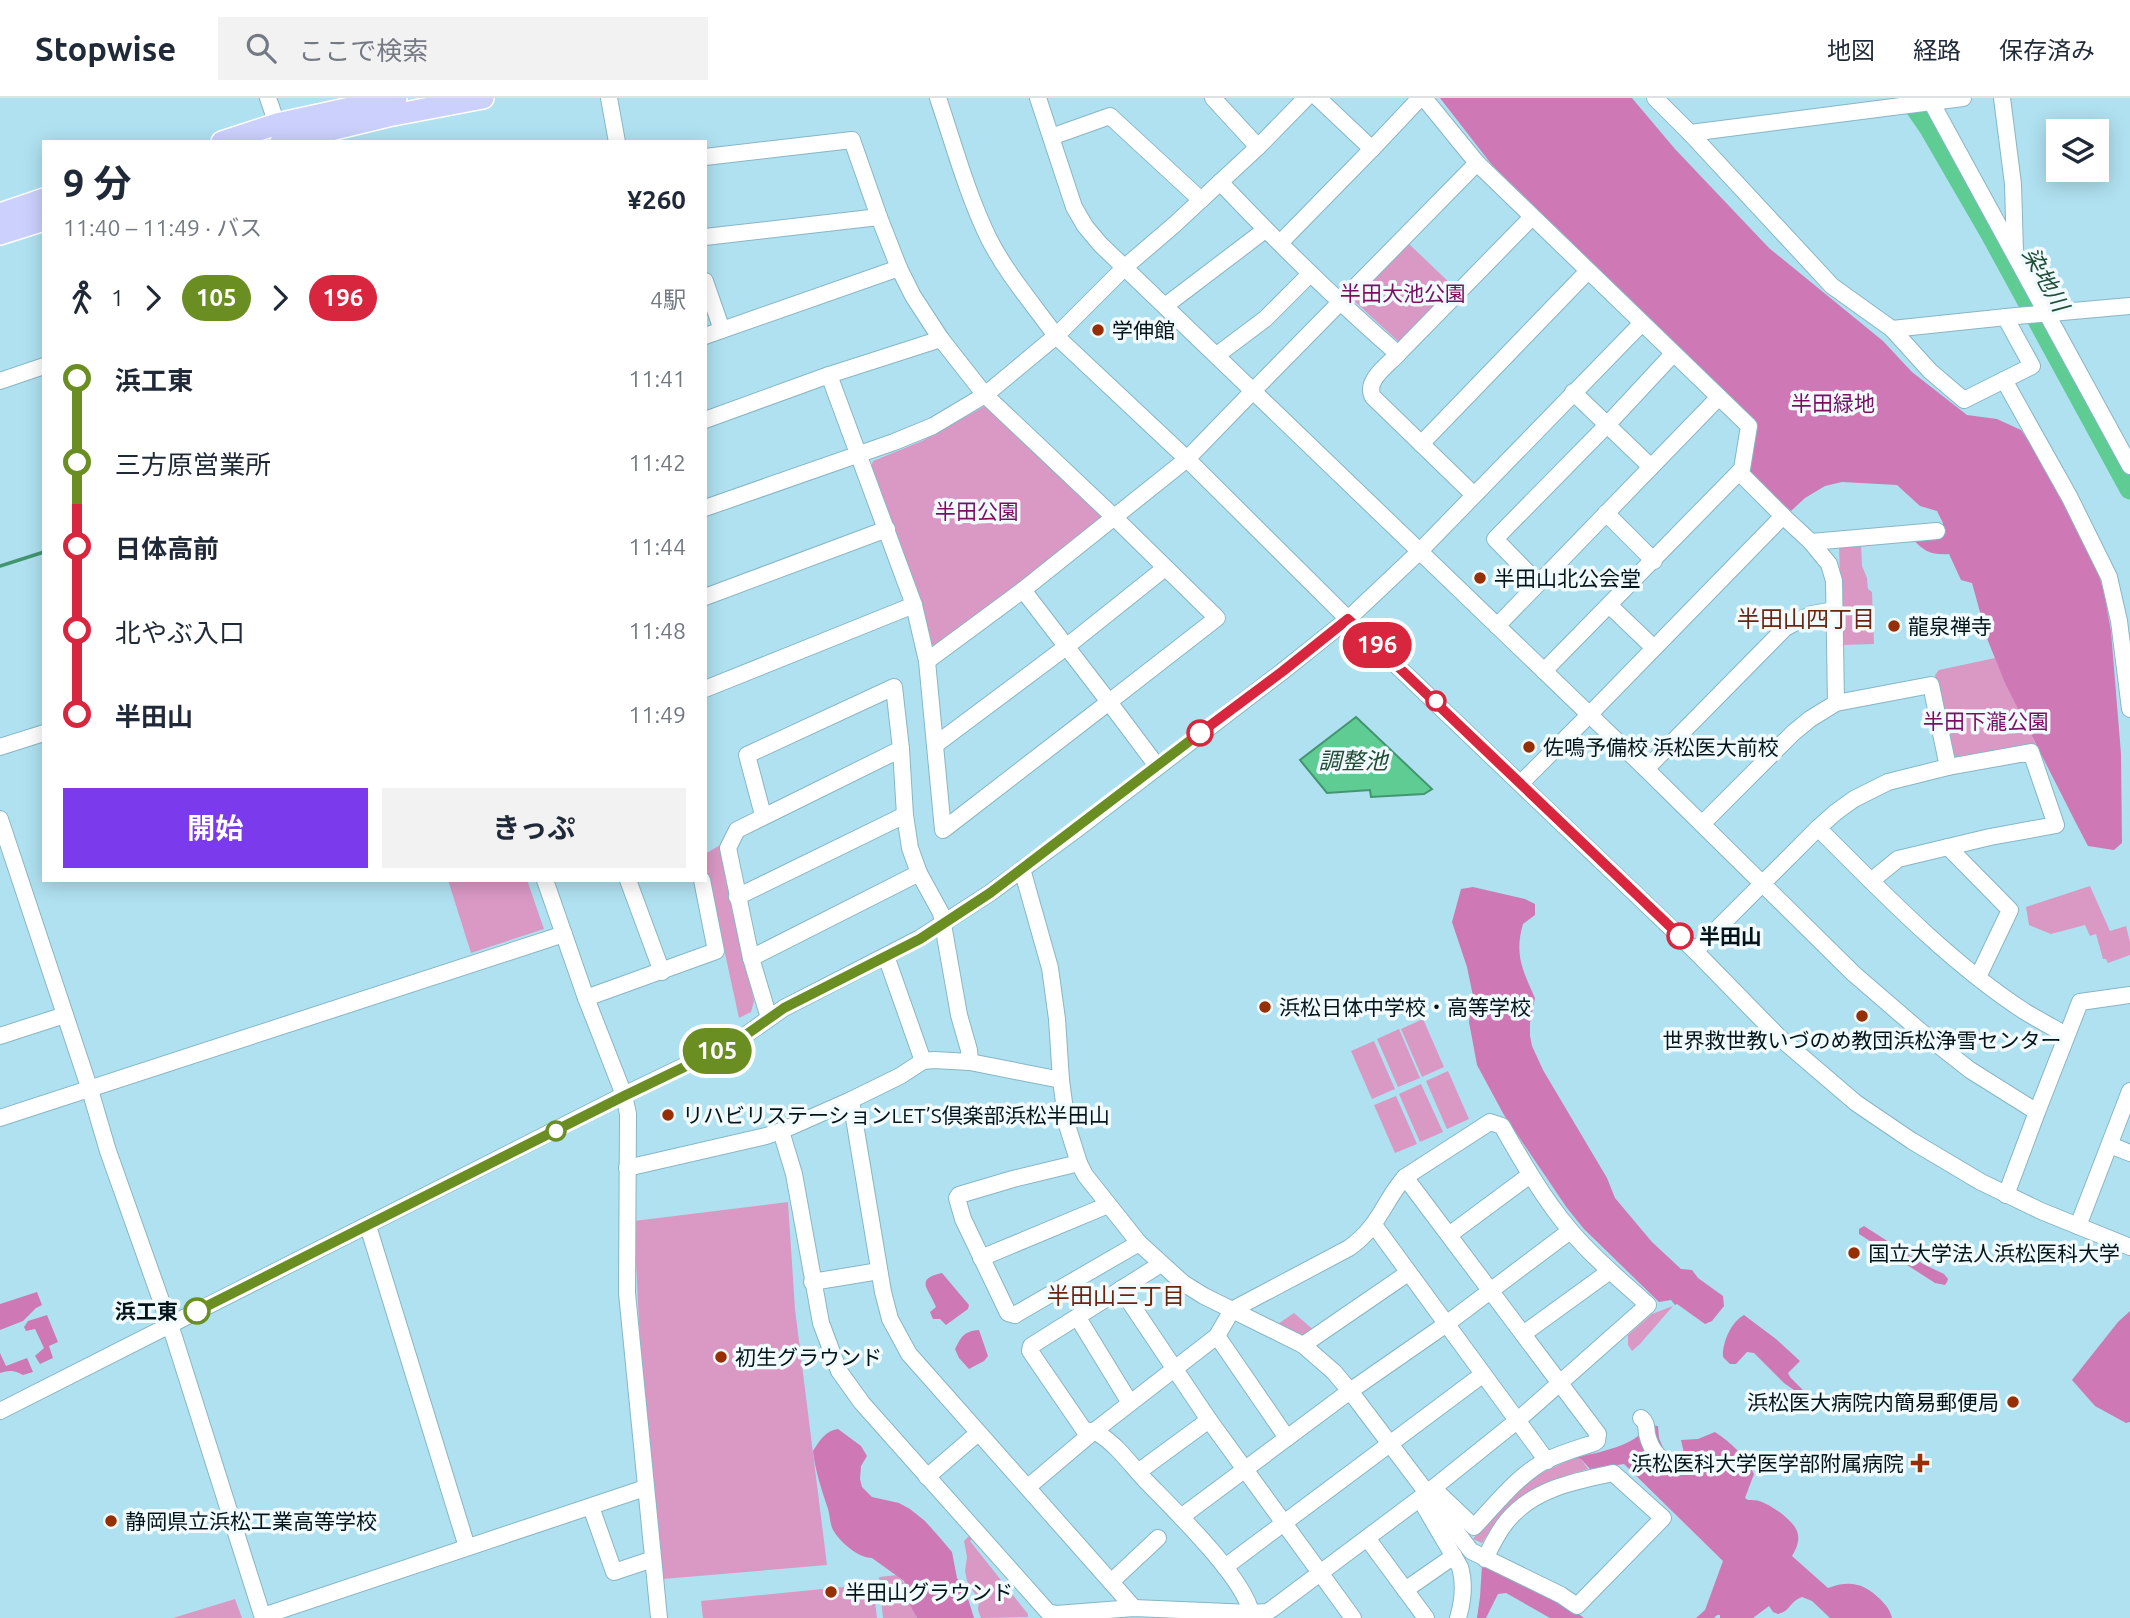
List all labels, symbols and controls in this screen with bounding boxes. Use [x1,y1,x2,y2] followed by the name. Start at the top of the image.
[218,17,708,80] search box
[242,29,280,67] icon: search
[35,30,176,67] text: Stopwise
[298,36,428,65] text: ここで検索
[1827,37,1875,64] text: 地図
[1913,37,1961,64] text: 経路
[1999,37,2095,64] text: 保存済み
[2046,119,2109,182] map controls
[2046,119,2109,182] button: layers
[63,162,131,204] text: 9 分
[627,185,686,214] text: ¥260
[63,215,262,240] text: 11:40 – 11:49 · バス
[2018,243,2075,318] water label: 染地川
[63,279,101,317] icon: walk
[134,279,172,317] icon: forward
[261,279,299,317] icon: forward
[1340,281,1466,305] park label: 半田大池公園
[196,284,237,311] text: 105
[323,284,363,311] text: 196
[111,285,124,310] text: 1
[650,287,686,312] text: 4駅
[1112,318,1175,342] place label: 学伸館
[1090,322,1106,338] marker: 学伸館
[115,366,193,395] text: 浜工東
[628,366,686,391] text: 11:41
[1791,391,1875,415] park label: 半田緑地
[115,450,271,479] text: 三方原営業所
[628,450,686,475] text: 11:42
[935,499,1019,523] park label: 半田公園
[115,534,219,563] text: 日体高前
[628,534,686,559] text: 11:44
[1494,566,1641,590] place label: 半田山北公会堂
[1472,570,1488,586] marker: 半田山北公会堂
[1737,606,1875,631] district label: 半田山四丁目
[1908,614,1992,638] place label: 龍泉禅寺
[115,618,245,647] text: 北やぶ入口
[628,618,686,643] text: 11:48
[1886,618,1902,634] marker: 龍泉禅寺
[1337,622,1417,668] line badge: 196
[1357,631,1397,658] text: 196
[1426,691,1446,711] unlabelled marker
[115,702,193,731] text: 半田山
[628,702,686,727] text: 11:49
[1923,709,2049,733] park label: 半田下瀧公園
[1187,720,1213,746] unlabelled marker
[1543,735,1779,759] place label: 佐鳴予備校 浜松医大前校
[1521,739,1537,755] marker: 佐鳴予備校 浜松医大前校
[1319,748,1390,773] water label: 調整池
[63,788,368,868] button: 開始
[382,788,686,868] button: きっぷ
[1667,923,1693,949] marker: 半田山
[1699,924,1762,948] place label: 半田山
[1279,995,1531,1019] place label: 浜松日体中学校・高等学校
[1257,999,1273,1015] marker: 浜松日体中学校・高等学校
[1854,1008,1870,1024] marker: 世界救世教いづのめ教団浜松浄雪センター
[677,1028,757,1074] line badge: 105
[1663,1028,2062,1052] place label: 世界救世教いづのめ教団浜松浄雪センター
[697,1037,737,1064] text: 105
[682,1103,1110,1127] place label: リハビリステーションLET’S倶楽部浜松半田山
[660,1107,676,1123] marker: リハビリステーションLET’S倶楽部浜松半田山
[546,1121,566,1141] unlabelled marker
[1868,1241,2120,1265] place label: 国立大学法人浜松医科大学
[1846,1245,1862,1261] marker: 国立大学法人浜松医科大学
[1047,1283,1185,1308] district label: 半田山三丁目
[184,1298,210,1324] marker: 浜工東
[115,1299,178,1323] place label: 浜工東
[735,1345,882,1369] place label: 初生グラウンド
[713,1349,729,1365] marker: 初生グラウンド
[1747,1390,1999,1414] place label: 浜松医大病院内簡易郵便局
[2005,1394,2021,1410] marker: 浜松医大病院内簡易郵便局
[1631,1451,1904,1475] place label: 浜松医科大学医学部附属病院
[1910,1453,1930,1473] marker: 浜松医科大学医学部附属病院
[125,1509,377,1533] place label: 静岡県立浜松工業高等学校
[103,1513,119,1529] marker: 静岡県立浜松工業高等学校
[845,1580,1013,1604] place label: 半田山グラウンド
[823,1584,839,1600] marker: 半田山グラウンド

